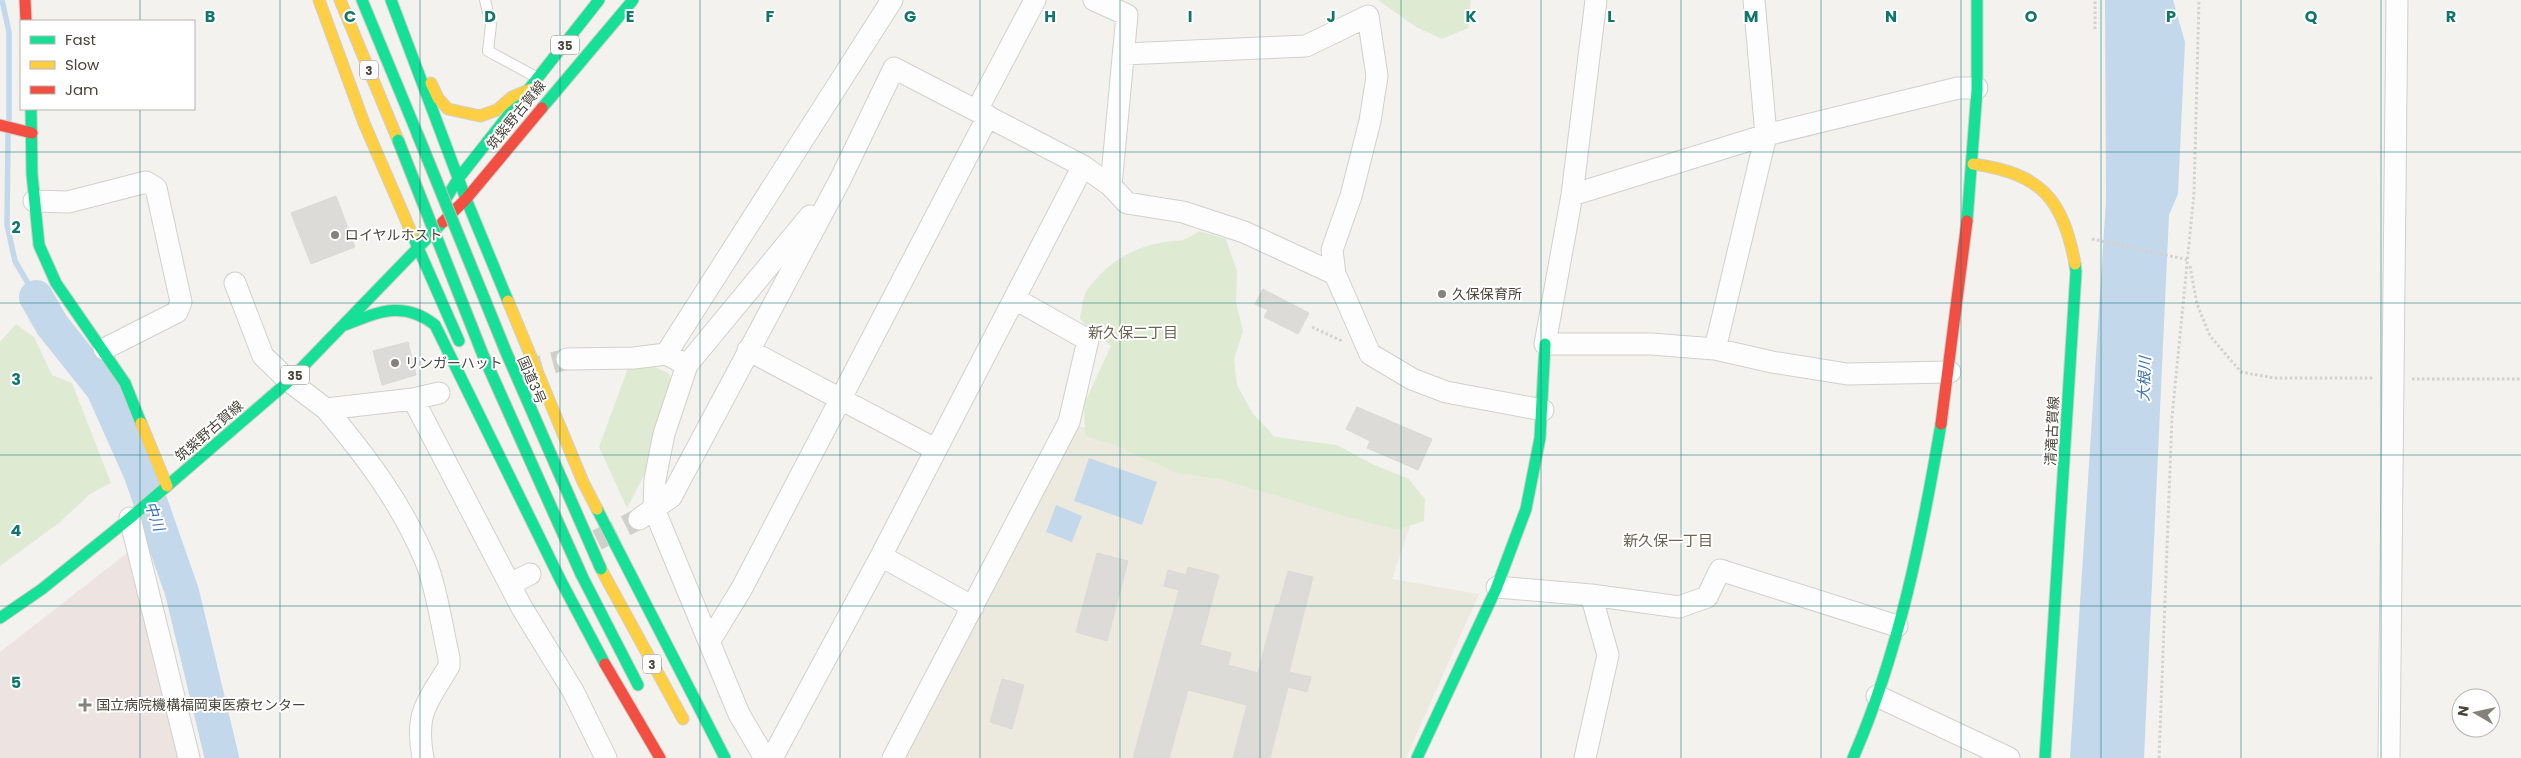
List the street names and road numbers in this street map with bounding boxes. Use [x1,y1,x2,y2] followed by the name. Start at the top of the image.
[551,36,579,54] road number: 35
[360,60,378,80] road number: 3
[482,76,550,154] street label: 筑紫野古賀線
[513,353,551,407] street label: 国道3号
[281,366,309,384] road number: 35
[171,396,247,466] street label: 筑紫野古賀線
[2040,396,2064,466] street label: 清滝古賀線
[643,654,661,674] road number: 3

